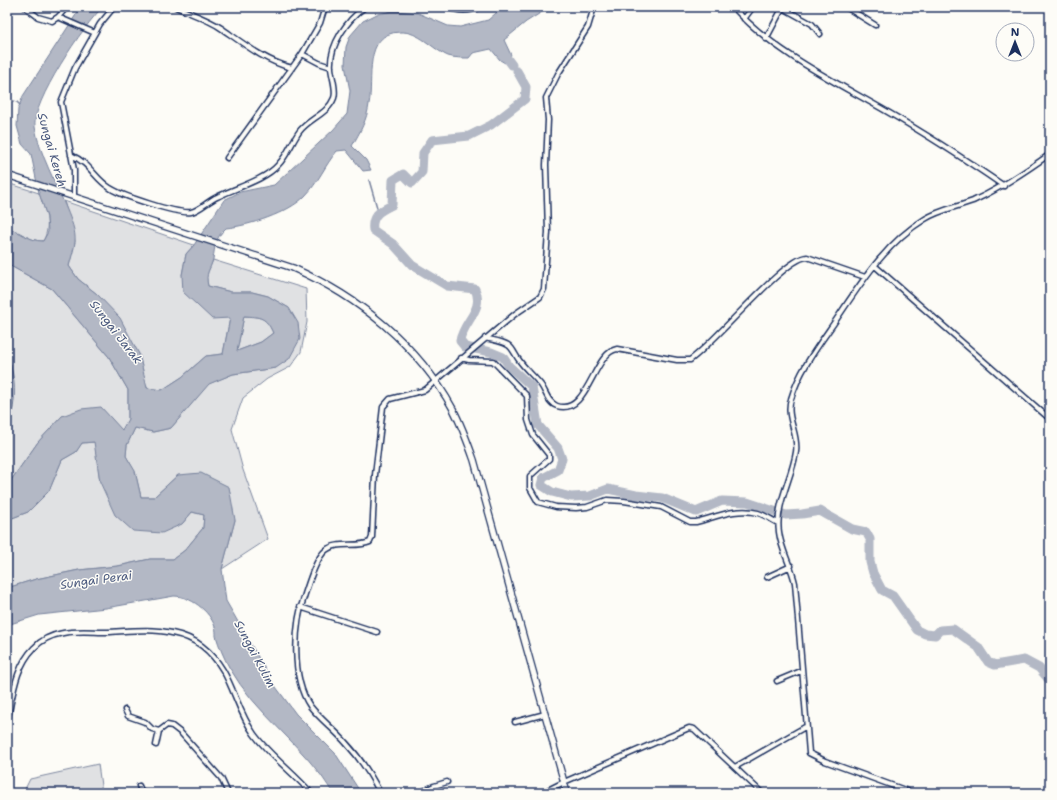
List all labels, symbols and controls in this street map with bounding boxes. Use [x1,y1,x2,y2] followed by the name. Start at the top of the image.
[995,22,1035,62] north arrow
[1011,25,1020,40] text: N
[34,111,70,189] water label: Sungai Kereh
[86,297,146,367] water label: Sungai Jarak
[59,567,133,593] water label: Sungai Perai
[230,617,280,691] water label: Sungai Kulim

